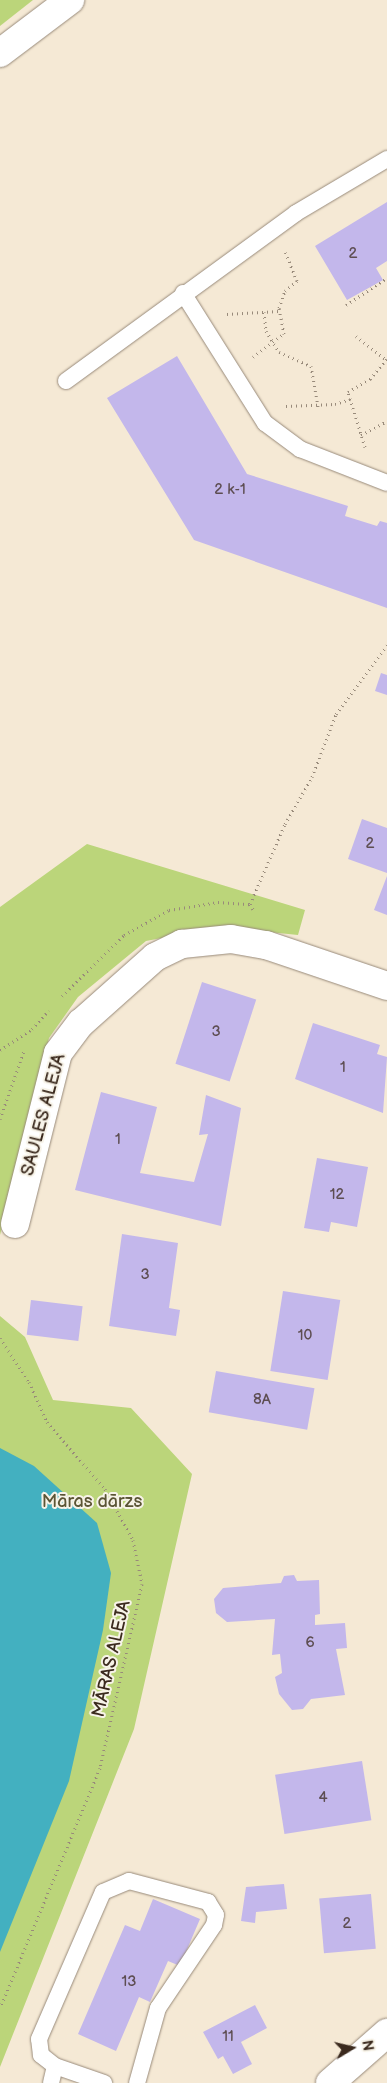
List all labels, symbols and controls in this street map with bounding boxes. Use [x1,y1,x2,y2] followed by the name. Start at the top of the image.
[349,245,357,263] house number: 2
[214,481,246,499] house number: 2 k-1
[366,835,374,853] house number: 2
[211,1023,221,1041] house number: 3
[17,1052,71,1178] street label: SAULES ALEJA
[340,1059,346,1077] house number: 1
[115,1131,121,1149] house number: 1
[330,1186,344,1204] house number: 12
[140,1266,150,1284] house number: 3
[298,1327,312,1345] house number: 10
[253,1391,271,1409] house number: 8A
[42,1491,142,1513] park label: Māras dārzs
[88,1599,136,1719] street label: MĀRAS ALEJA
[305,1634,315,1652] house number: 6
[318,1789,328,1807] house number: 4
[343,1915,351,1933] house number: 2
[121,1973,137,1991] house number: 13
[327,2023,377,2073] north arrow
[222,2028,234,2046] house number: 11
[358,2039,377,2052] text: N

